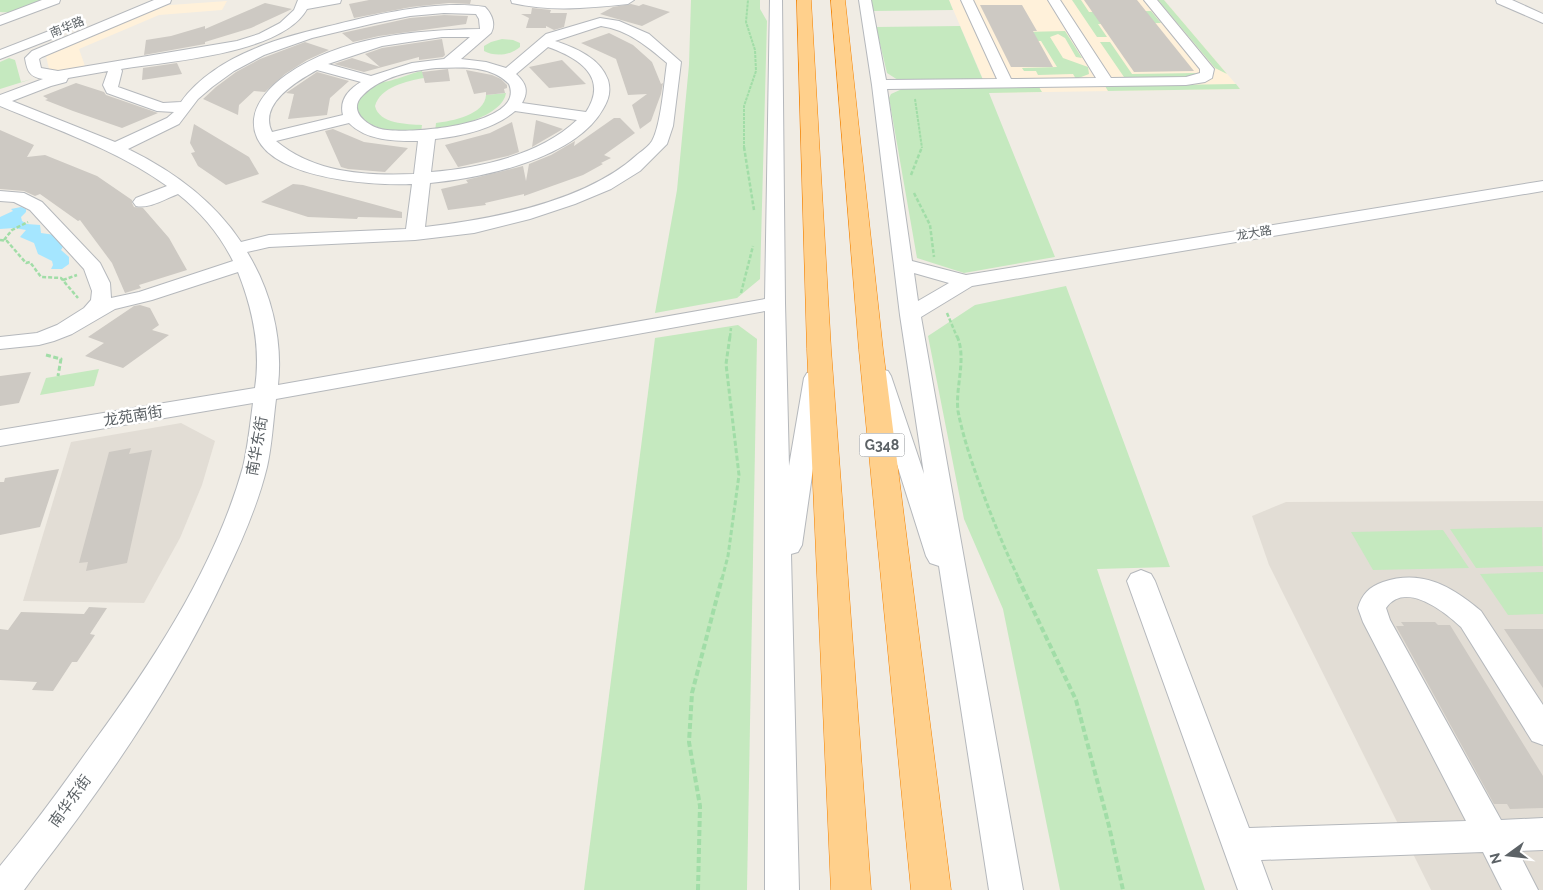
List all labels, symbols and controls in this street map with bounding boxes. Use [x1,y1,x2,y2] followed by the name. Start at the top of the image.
[48,14,86,40] street label: 南华路
[1235,223,1273,243] street label: 龙大路
[102,402,164,430] street label: 龙苑南街
[243,415,271,477] street label: 南华东街
[860,434,904,456] road number: G348
[45,771,95,831] street label: 南华东街
[1483,830,1533,880] north arrow
[1486,851,1505,866] text: N

